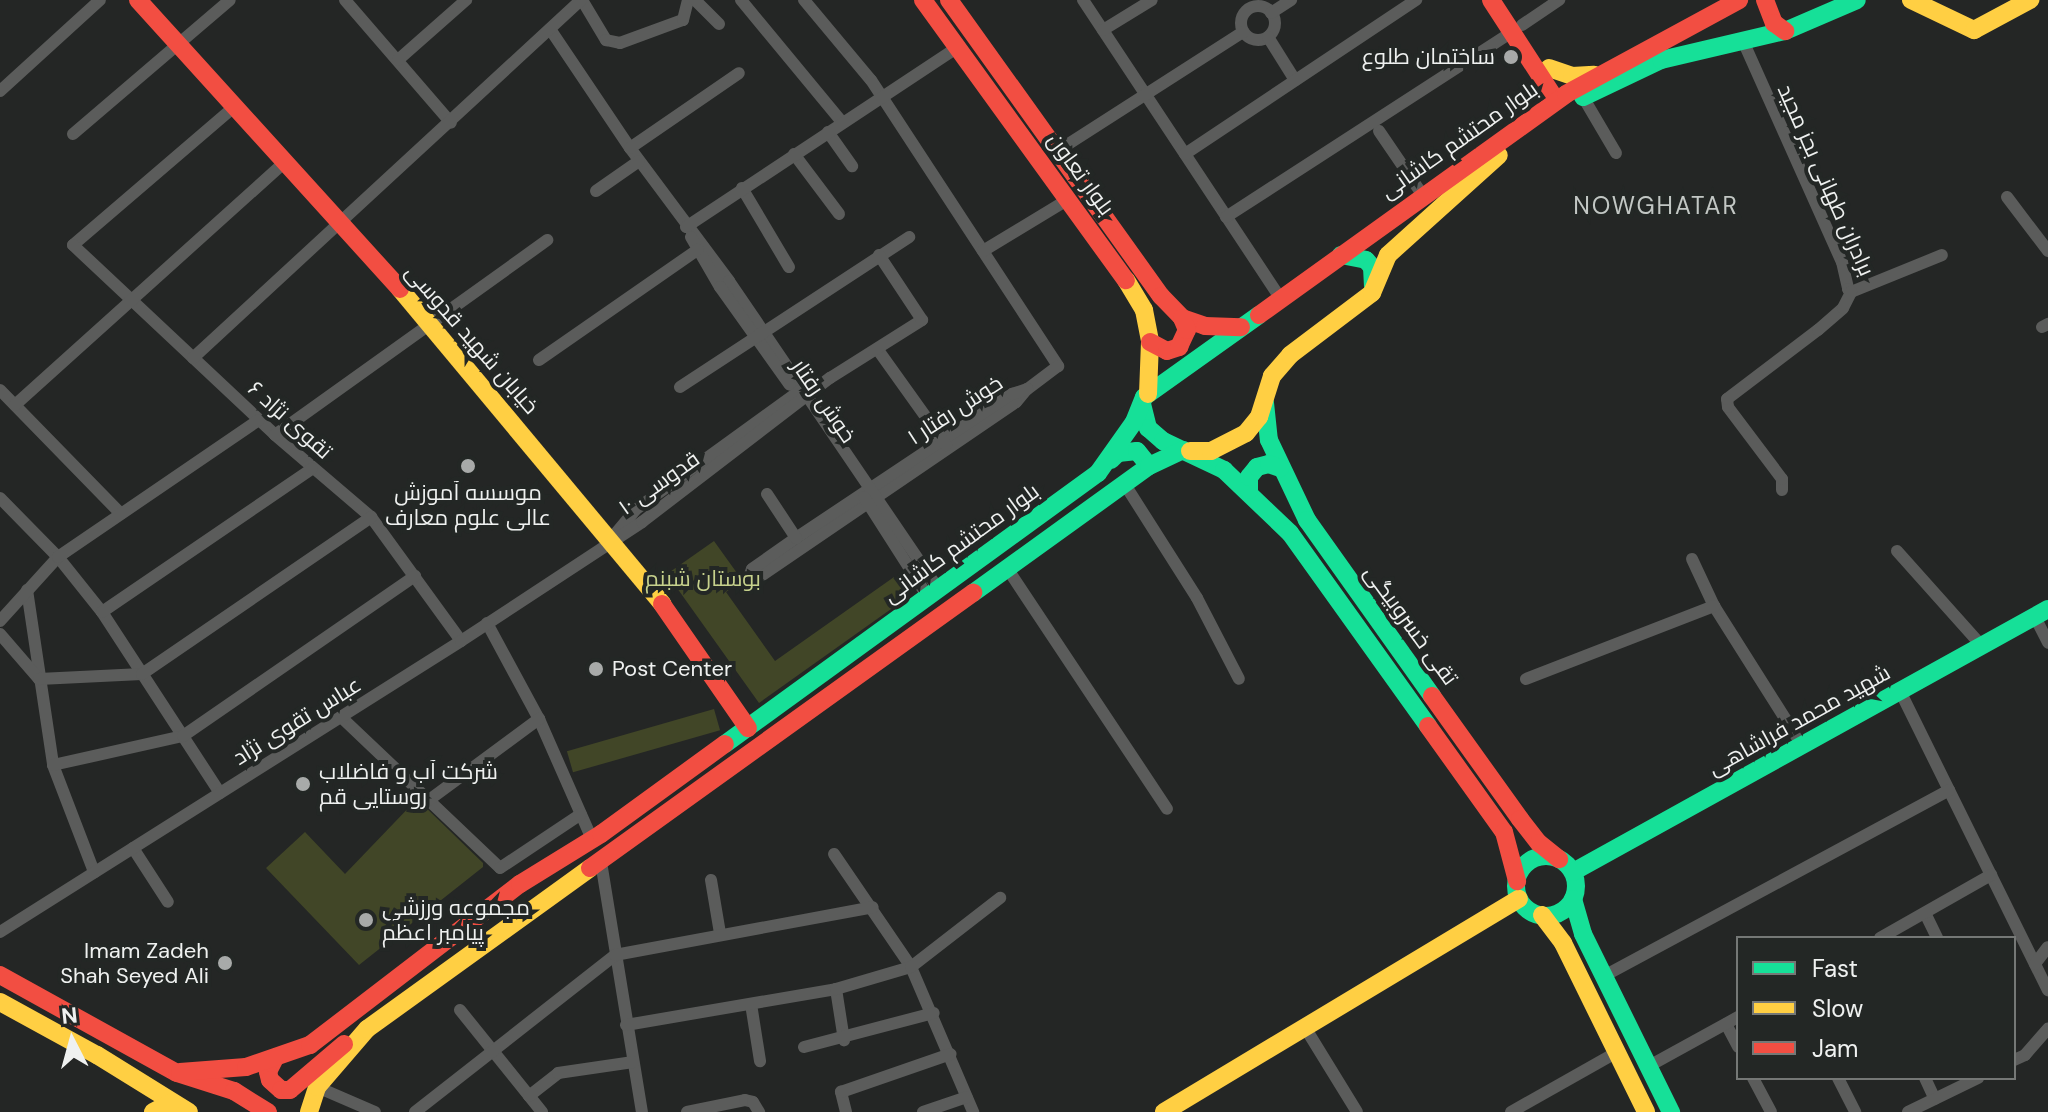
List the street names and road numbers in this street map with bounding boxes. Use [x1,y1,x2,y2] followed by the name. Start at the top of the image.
[1375,76,1543,204] street label: بلوار محتشم کاشانی
[1772,80,1880,280] street label: برادران طهانی بجز مجید
[1042,127,1120,221] street label: بلوار تعاون
[400,259,544,419] street label: خیابان شهید قدوسی
[786,354,862,448] street label: خوش رفتار
[903,370,1007,450] street label: خوش رفتار ۱
[243,376,337,464] street label: تقوی نژاد ۶
[613,446,705,520] street label: قدوسی ۱۰
[878,478,1044,608] street label: بلوار محتشم کاشانی
[1359,560,1463,690] street label: تقی خسروبیگی
[1703,659,1895,781] street label: شهید محمد فراشاهی
[228,671,366,771] street label: عباس تقوی نژاد

